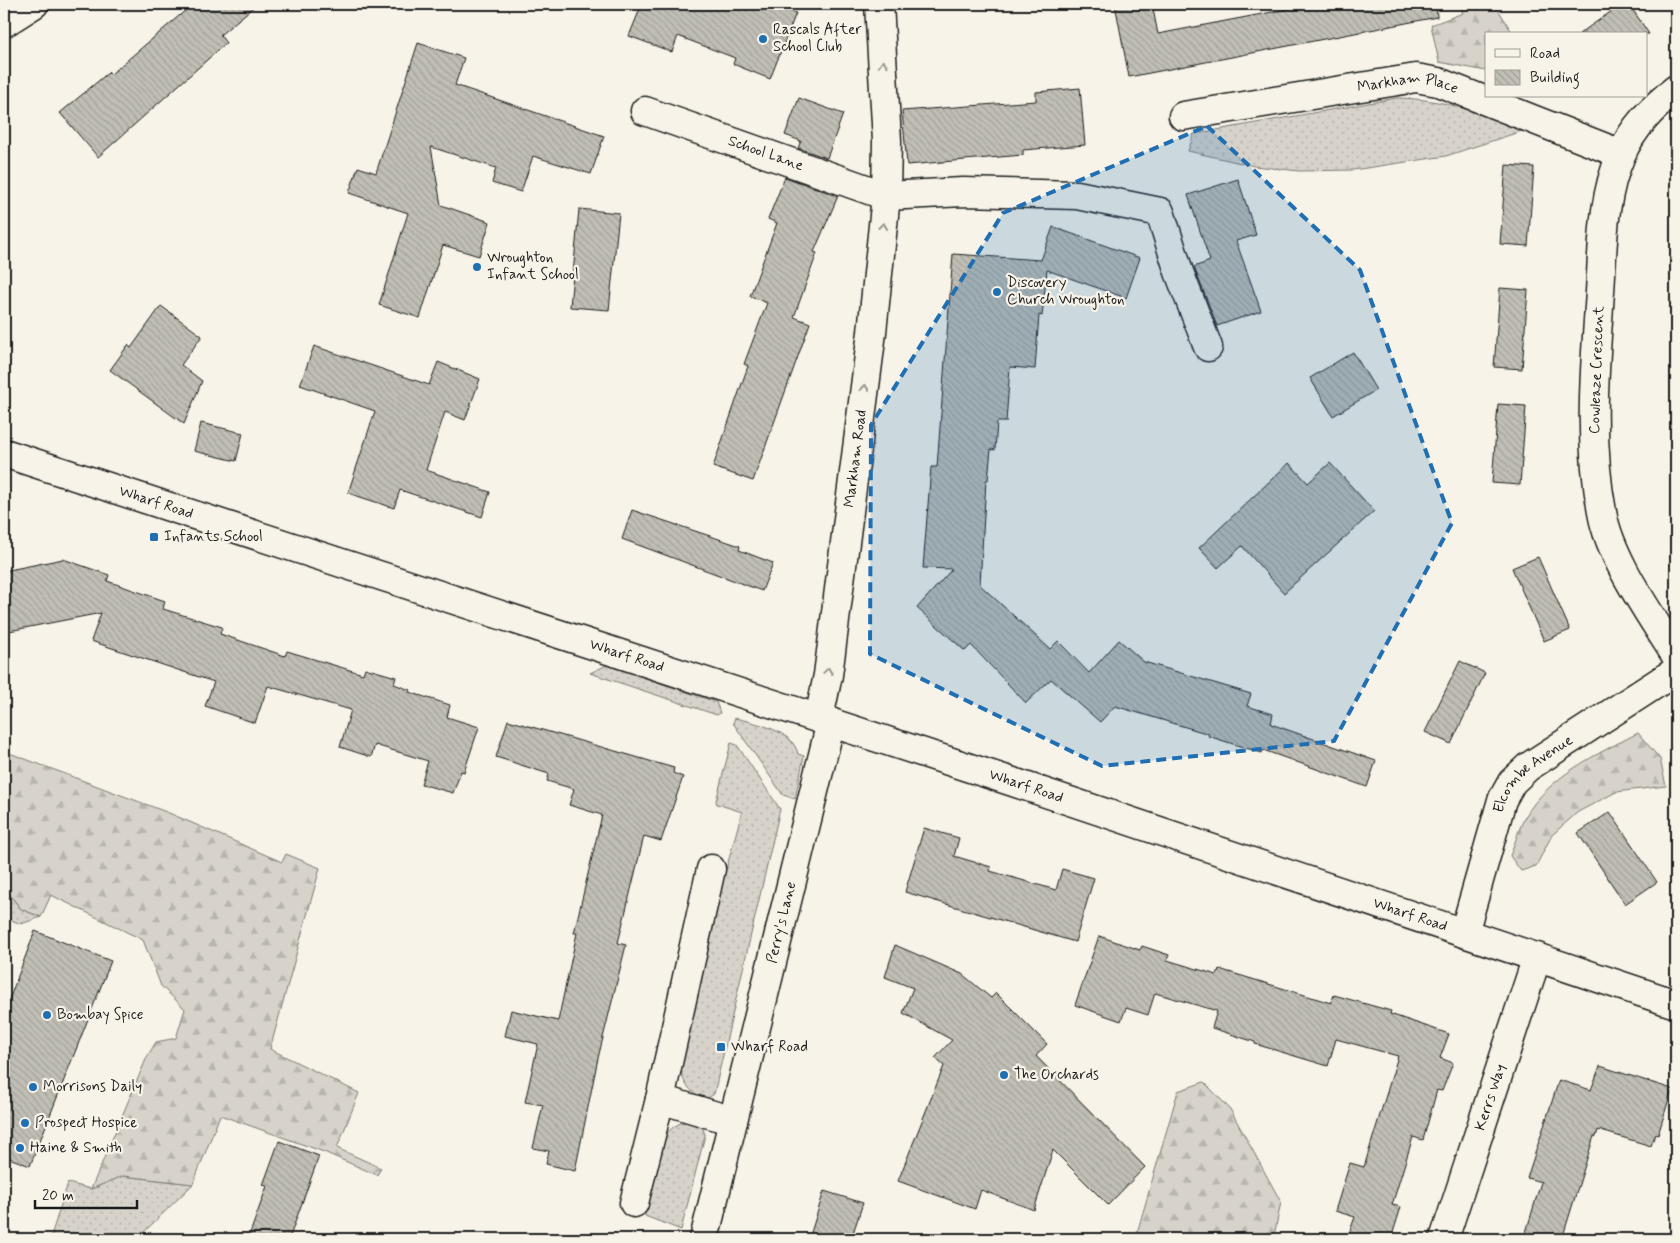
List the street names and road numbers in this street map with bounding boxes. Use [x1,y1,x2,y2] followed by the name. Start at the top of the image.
[1356,67,1461,99] street label: Markham Place
[725,131,806,176] street label: School Lane
[1585,305,1609,434] street label: Cowleaze Crescent
[840,408,872,509] street label: Markham Road
[116,481,196,524] street label: Wharf Road
[587,635,667,678] street label: Wharf Road
[1489,730,1577,815] street label: Elcombe Avenue
[986,765,1066,808] street label: Wharf Road
[762,879,801,965] street label: Perry's Lane
[1370,893,1450,937] street label: Wharf Road
[1470,1062,1511,1133] street label: Kerrs Way

